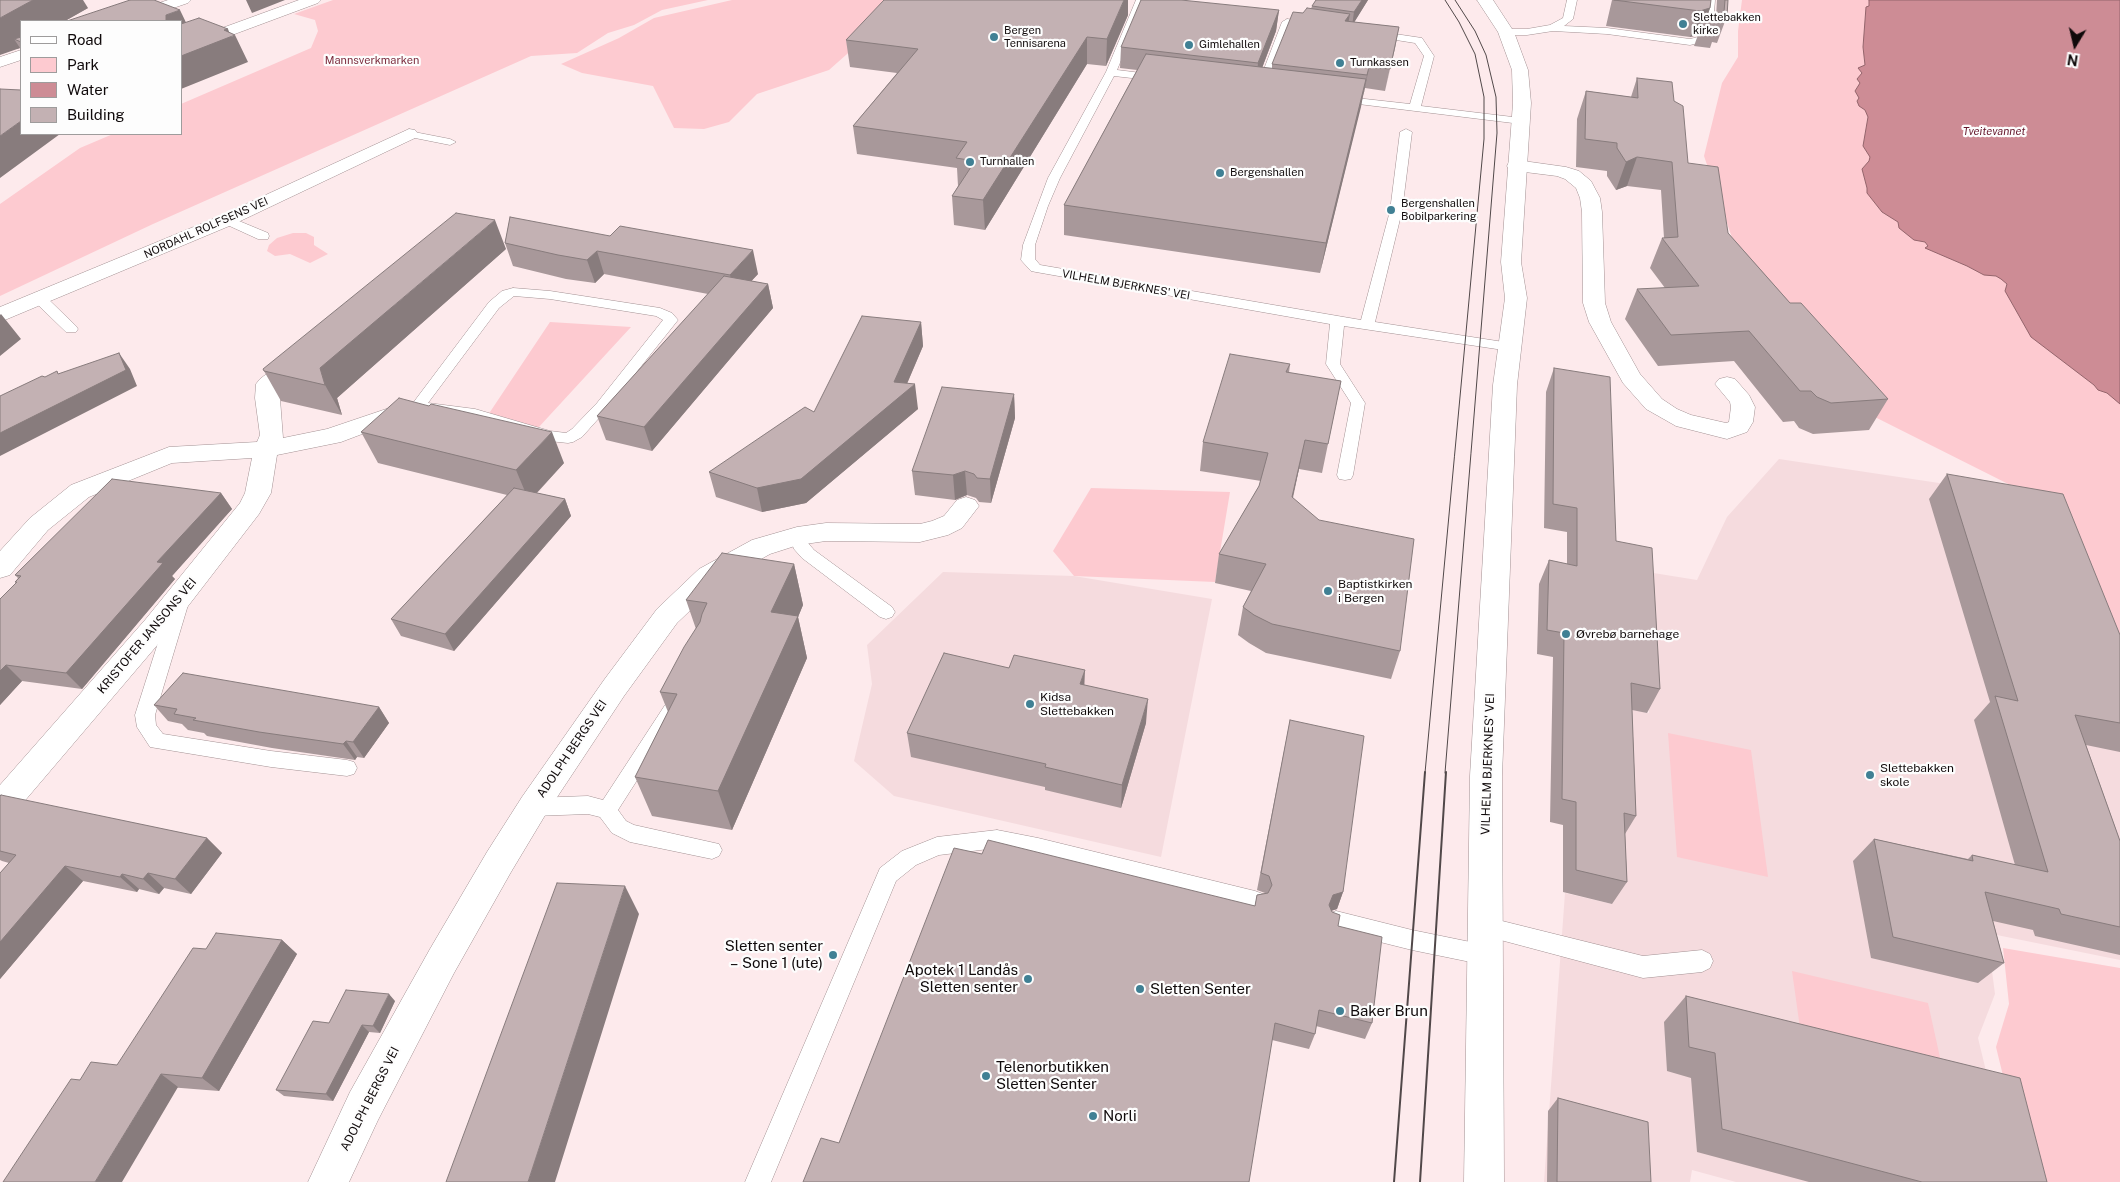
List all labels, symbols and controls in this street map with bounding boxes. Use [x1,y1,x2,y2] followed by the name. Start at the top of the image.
[1693,11,1761,37] place label: Slettebakken kirke
[1677,18,1689,30] marker: Slettebakken kirke
[20,20,182,135] legend
[2050,20,2100,70] north arrow
[1004,24,1066,50] place label: Bergen Tennisarena
[67,31,103,48] text: Road
[988,31,1000,43] marker: Bergen Tennisarena
[1199,38,1260,52] place label: Gimlehallen
[1183,39,1195,51] marker: Gimlehallen
[2066,51,2079,69] text: N
[325,54,419,68] park label: Mannsverkmarken
[67,56,99,73] text: Park
[1350,56,1409,70] place label: Turnkassen
[1334,57,1346,69] marker: Turnkassen
[67,81,109,98] text: Water
[67,106,125,123] text: Building
[1963,125,2025,139] water label: Tveitevannet
[980,155,1034,169] place label: Turnhallen
[964,156,976,168] marker: Turnhallen
[1230,166,1304,180] place label: Bergenshallen
[1214,167,1226,179] marker: Bergenshallen
[142,195,270,261] street label: NORDAHL ROLFSENS VEI
[1401,197,1477,223] place label: Bergenshallen Bobilparkering
[1385,204,1397,216] marker: Bergenshallen Bobilparkering
[1061,267,1191,303] street label: VILHELM BJERKNES' VEI
[94,575,200,697] street label: KRISTOFER JANSONS VEI
[1338,577,1412,605] place label: Baptistkirken i Bergen
[1322,585,1334,597] marker: Baptistkirken i Bergen
[1576,627,1679,641] place label: Øvrebø barnehage
[1560,628,1572,640] marker: Øvrebø barnehage
[1040,690,1114,718] place label: Kidsa Slettebakken
[1478,693,1498,835] street label: VILHELM BJERKNES' VEI
[534,697,610,801] street label: ADOLPH BERGS VEI
[1024,698,1036,710] marker: Kidsa Slettebakken
[1880,761,1954,789] place label: Slettebakken skole
[1864,769,1876,781] marker: Slettebakken skole
[725,937,823,972] place label: Sletten senter – Sone 1 (ute)
[827,949,839,961] marker: Sletten senter – Sone 1 (ute)
[904,961,1018,996] place label: Apotek 1 Landås Sletten senter
[1022,973,1034,985] marker: Apotek 1 Landås Sletten senter
[1150,980,1251,998] place label: Sletten Senter
[1134,983,1146,995] marker: Sletten Senter
[1350,1002,1428,1020] place label: Baker Brun
[1334,1005,1346,1017] marker: Baker Brun
[338,1045,402,1153] street label: ADOLPH BERGS VEI
[996,1058,1109,1093] place label: Telenorbutikken Sletten Senter
[980,1070,992,1082] marker: Telenorbutikken Sletten Senter
[1103,1107,1137,1125] place label: Norli
[1087,1110,1099,1122] marker: Norli

